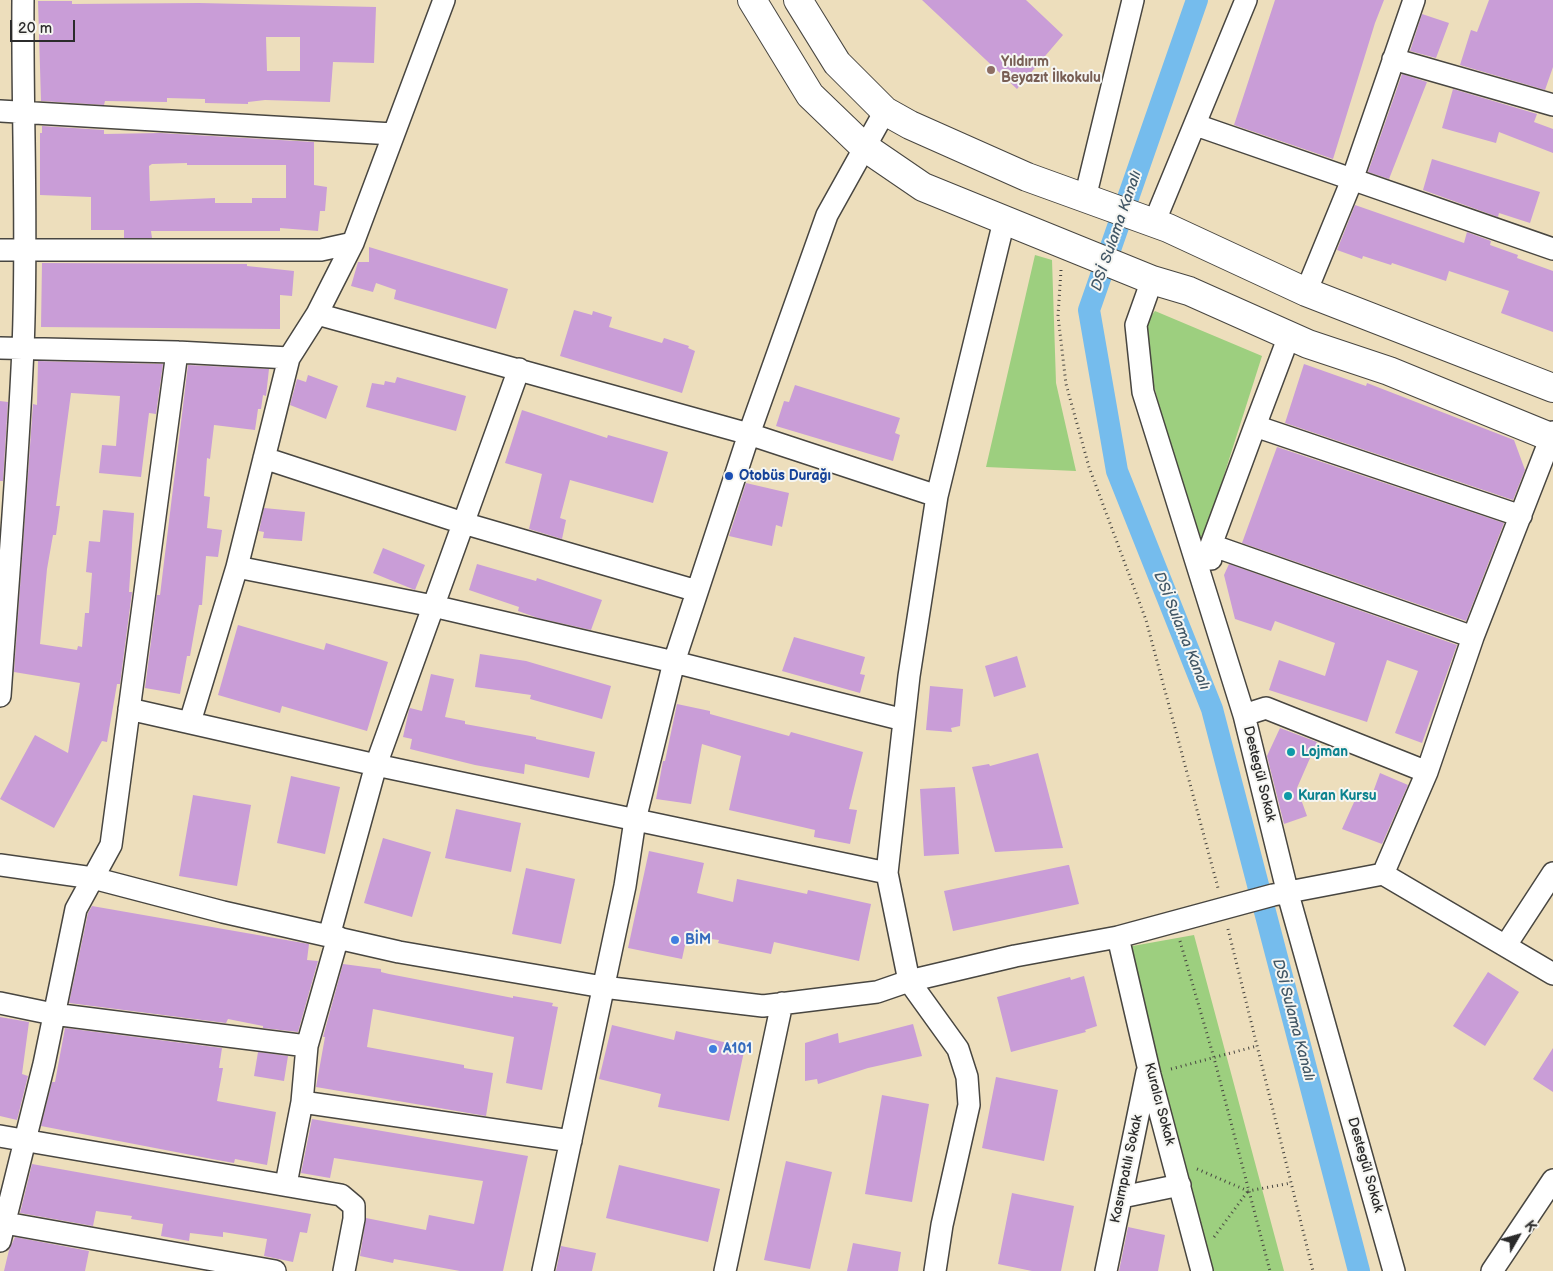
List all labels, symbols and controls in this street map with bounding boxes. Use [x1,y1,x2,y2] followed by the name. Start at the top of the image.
[12,10,78,42] scale bar
[18,19,52,38] text: 20 m
[1001,54,1101,86] place label: Yıldırım Beyazıt İlkokulu
[985,64,997,76] marker: Yıldırım Beyazıt İlkokulu
[1088,169,1146,293] water label: DSİ Sulama Kanalı
[739,468,831,484] place label: Otobüs Durağı
[723,470,735,482] marker: Otobüs Durağı
[1149,569,1213,693] water label: DSİ Sulama Kanalı
[1239,724,1279,824] street label: Destegül Sokak
[1301,744,1348,760] place label: Lojman
[1285,746,1297,758] marker: Lojman
[1298,788,1377,804] place label: Kuran Kursu
[1282,790,1294,802] marker: Kuran Kursu
[685,932,711,948] place label: BİM
[669,934,681,946] marker: BİM
[1268,957,1318,1083] water label: DSİ Sulama Kanalı
[723,1041,752,1057] place label: A101
[707,1043,719,1055] marker: A101
[1140,1061,1178,1147] street label: Kuralcı Sokak
[1107,1113,1147,1225] street label: Kasımpatılı Sokak
[1343,1116,1387,1214] street label: Destegül Sokak
[1493,1211,1543,1261] north arrow
[1521,1217,1540,1235] text: K

